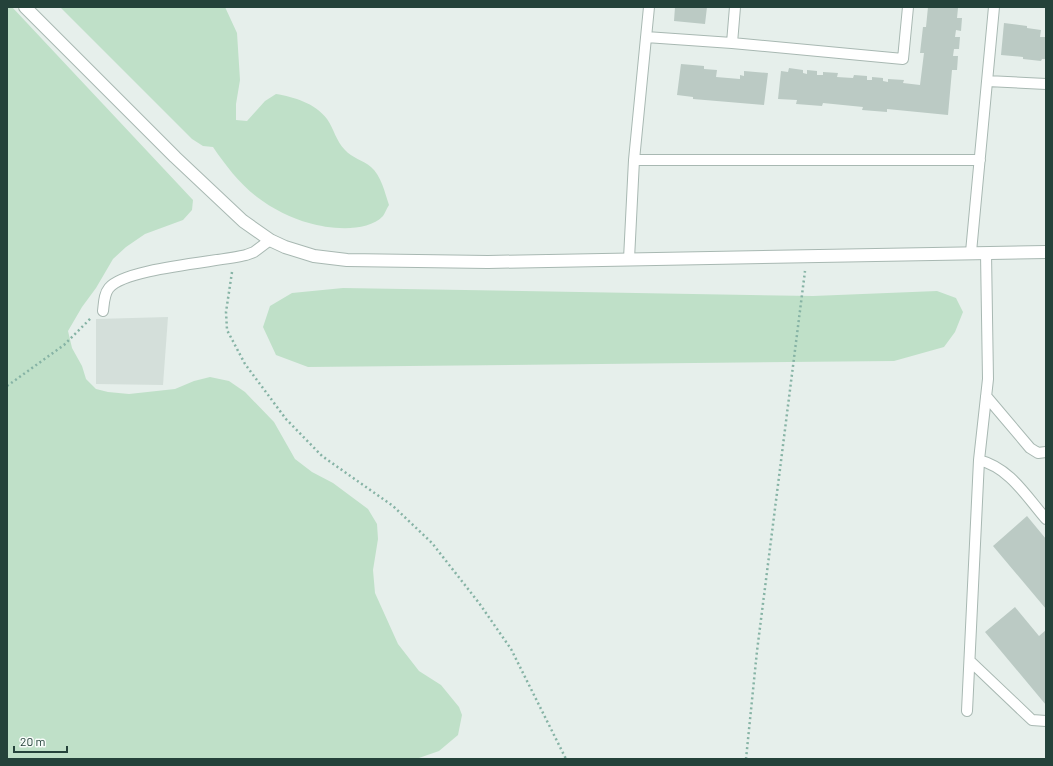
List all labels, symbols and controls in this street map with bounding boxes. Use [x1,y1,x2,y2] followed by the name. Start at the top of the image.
[14,728,67,754] scale bar
[20,734,46,748] text: 20 m

